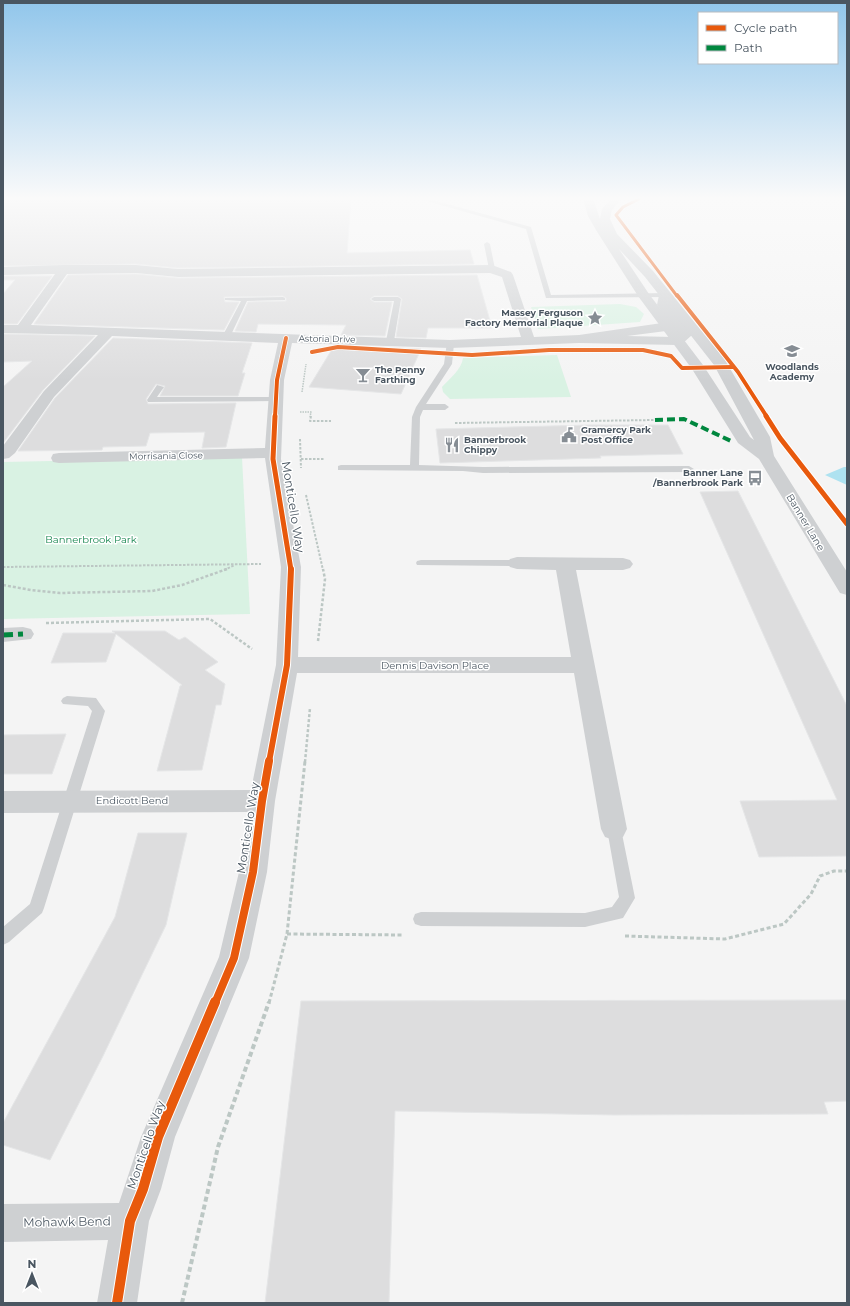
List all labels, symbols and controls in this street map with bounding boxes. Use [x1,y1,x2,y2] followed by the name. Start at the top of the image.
[698,12,838,64] legend
[734,20,797,35] text: Cycle path
[734,40,763,55] text: Path
[465,307,583,328] place label: Massey Ferguson Factory Memorial Plaque
[586,309,604,327] place icon: Massey Ferguson Factory Memorial Plaque
[298,333,356,345] street label: Astoria Drive
[783,342,801,360] school or university icon: Woodlands Academy
[765,361,819,382] place label: Woodlands Academy
[375,364,426,385] place label: The Penny Farthing
[354,366,372,384] bar icon: The Penny Farthing
[581,424,651,445] place label: Gramercy Park Post Office
[560,426,578,444] public building icon: Gramercy Park Post Office
[464,434,526,455] place label: Bannerbrook Chippy
[443,436,461,454] restaurant icon: Bannerbrook Chippy
[129,449,204,462] street label: Morrisania Close
[279,460,308,554] street label: Monticello Way
[652,467,743,488] place label: Banner Lane /Bannerbrook Park
[746,469,764,487] bus stop icon: Banner Lane /Bannerbrook Park
[783,491,828,553] street label: Banner Lane
[45,533,137,546] park label: Bannerbrook Park
[381,659,489,672] street label: Dennis Davison Place
[233,781,262,875] street label: Monticello Way
[96,794,168,807] street label: Endicott Bend
[123,1098,168,1191] street label: Monticello Way
[23,1213,111,1230] street label: Mohawk Bend
[12,1254,52,1294] north arrow
[28,1257,36,1271] text: N

